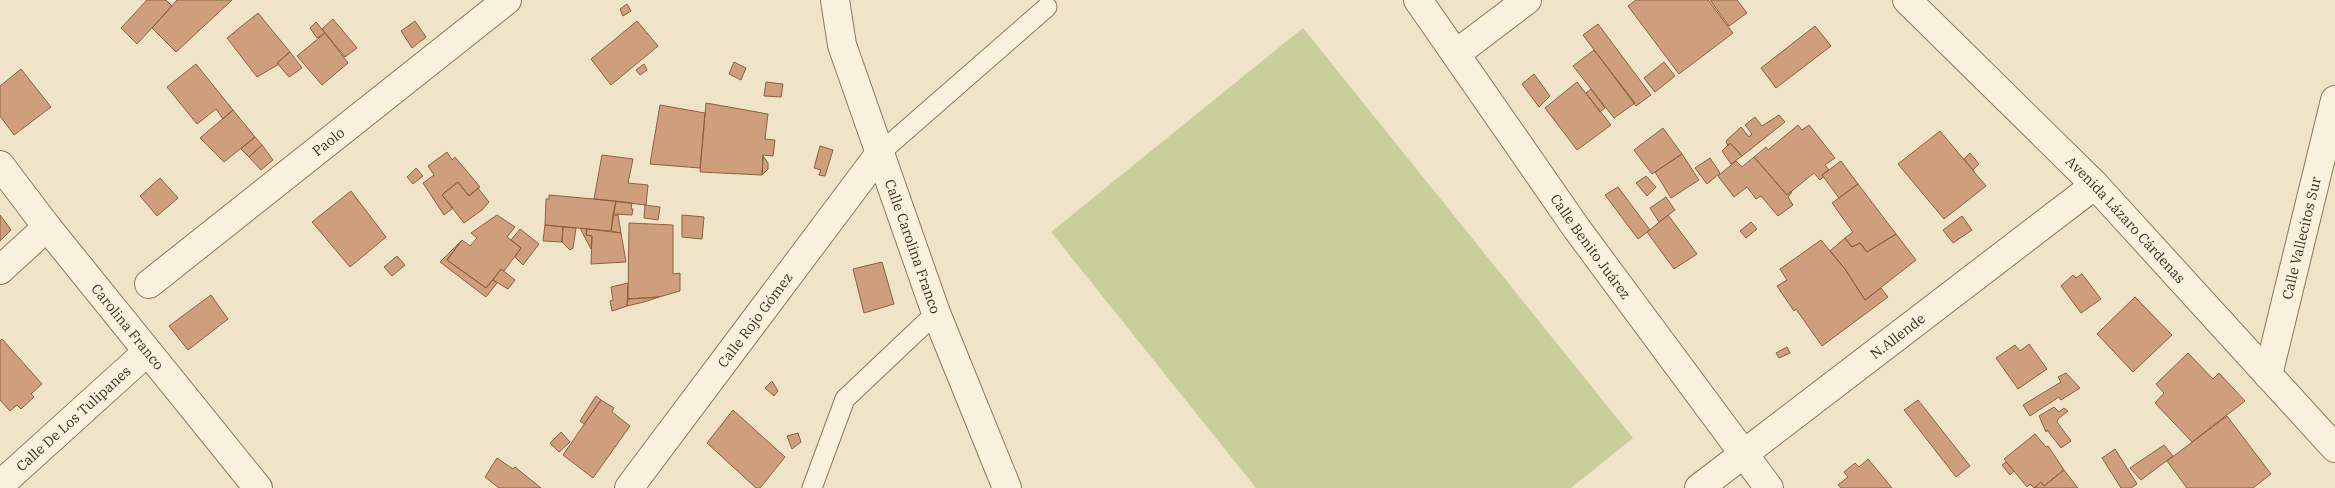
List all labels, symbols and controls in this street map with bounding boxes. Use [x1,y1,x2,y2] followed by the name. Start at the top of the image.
[309,123,348,160] street label: Paolo
[2062,152,2189,287] street label: Avenida Lázaro Cárdenas
[2278,174,2325,301] street label: Calle Vallecitos Sur
[881,177,945,316] street label: Calle Carolina Franco
[1546,191,1635,303] street label: Calle Benito Juárez
[714,269,796,371] street label: Calle Rojo Gómez
[87,280,168,373] street label: Carolina Franco
[1866,309,1929,363] street label: N.Allende
[12,362,135,475] street label: Calle De Los Tulipanes

